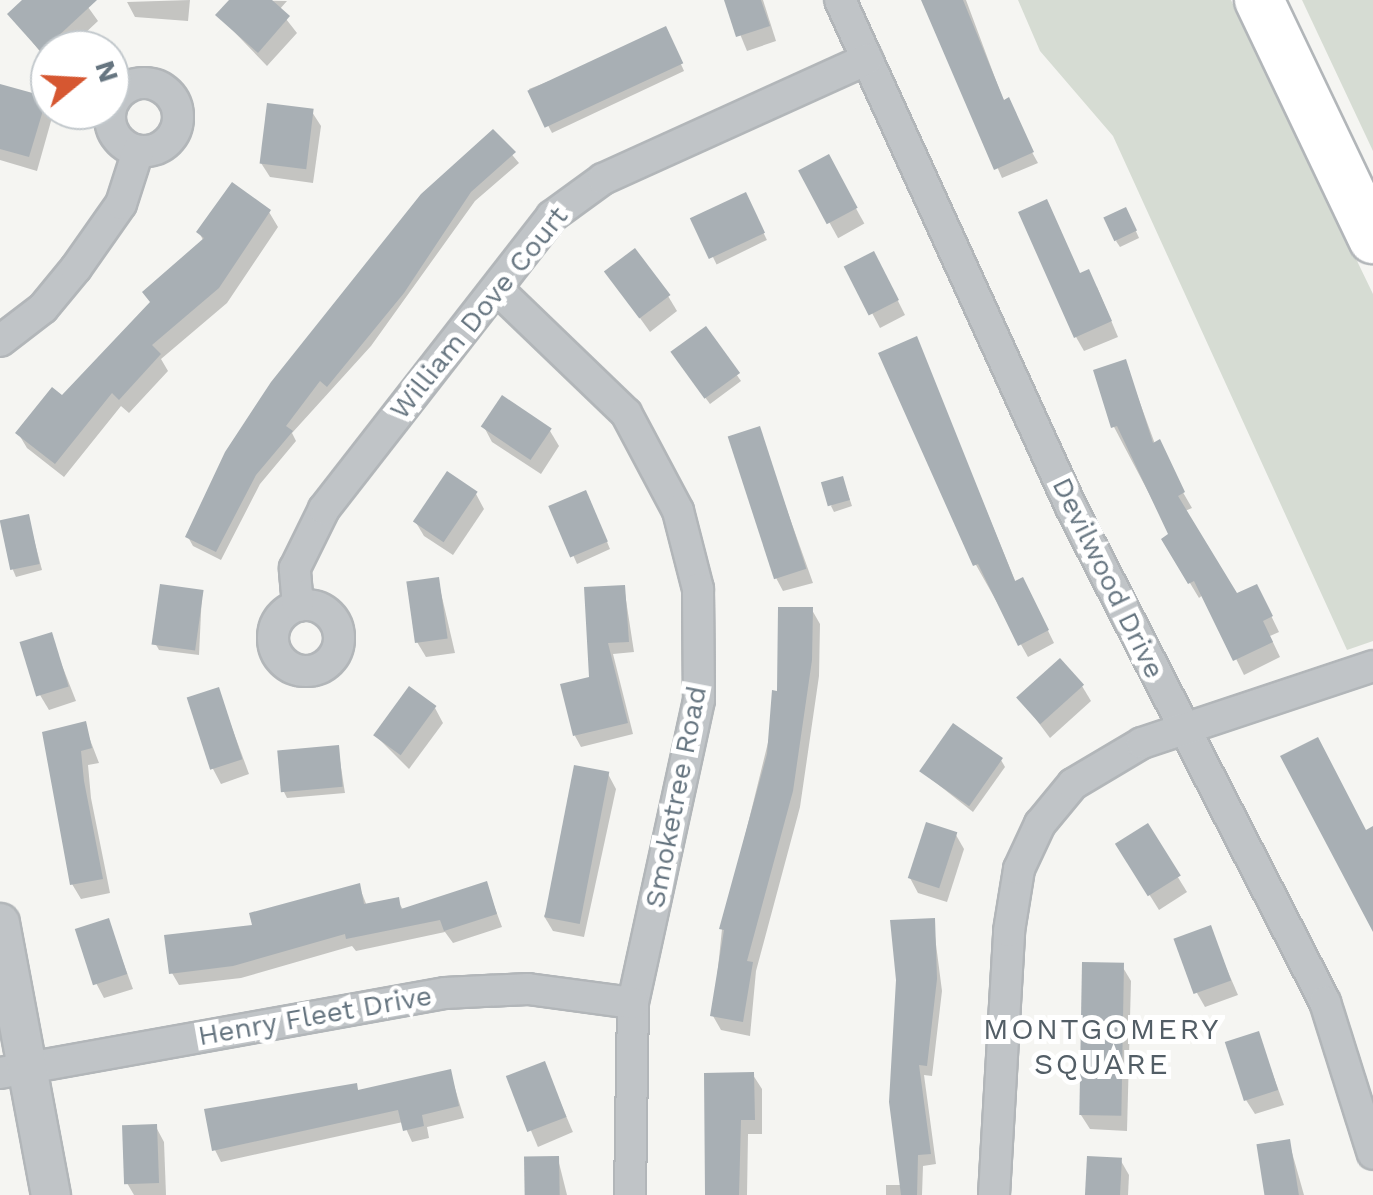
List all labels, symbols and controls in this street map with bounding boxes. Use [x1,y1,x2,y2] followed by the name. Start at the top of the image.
[30,30,130,130] north arrow
[88,56,126,86] text: N
[383,200,575,426] street label: William Dove Court
[1045,472,1171,684] street label: Devilwood Drive
[638,683,714,911] street label: Smoketree Road
[195,979,435,1053] street label: Henry Fleet Drive
[983,1011,1221,1082] district label: MONTGOMERY SQUARE

